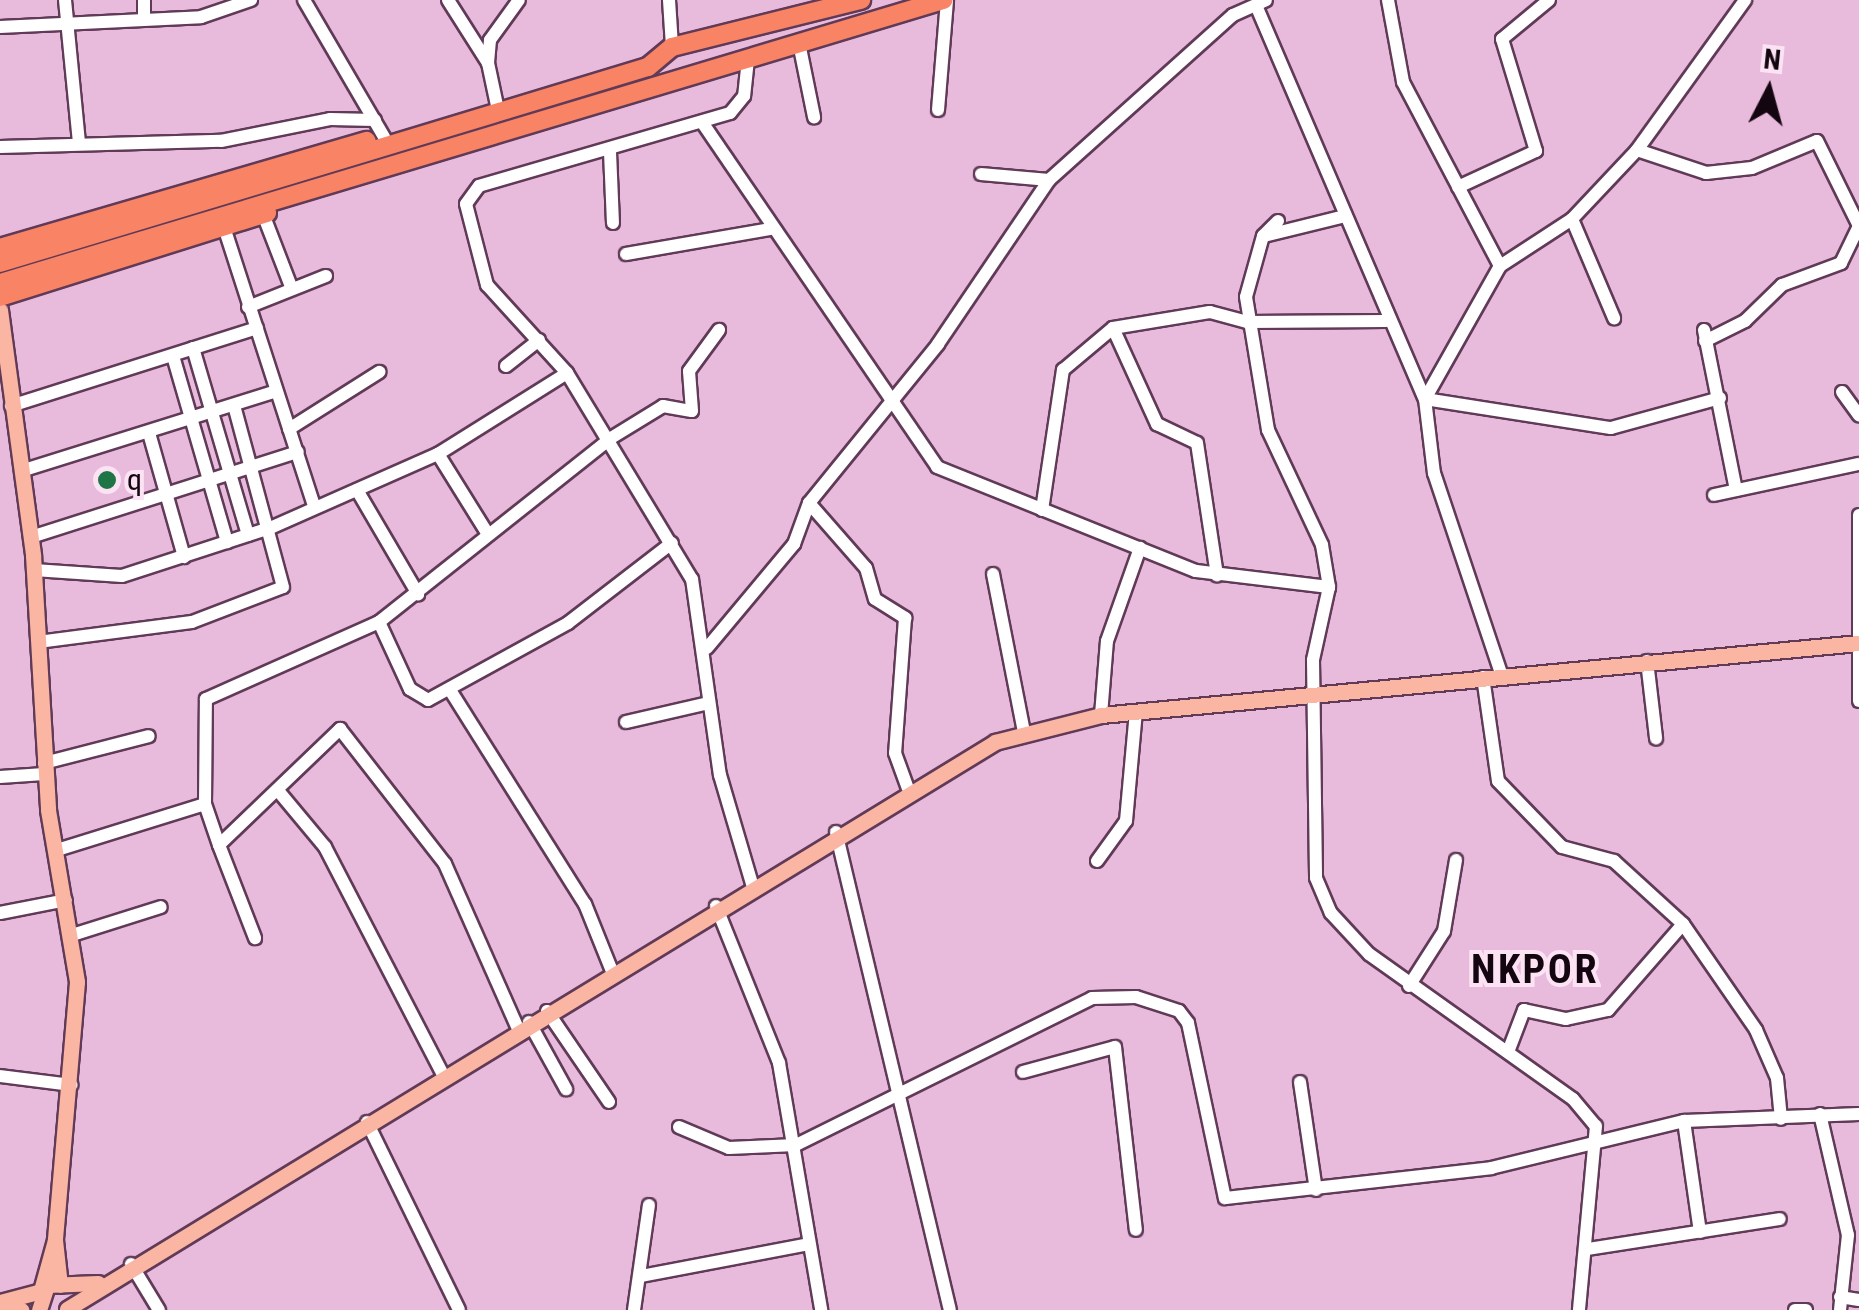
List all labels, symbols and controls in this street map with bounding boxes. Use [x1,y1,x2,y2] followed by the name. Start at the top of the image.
[1719,40,1819,140] north arrow
[1762,42,1782,77] text: N
[127,462,142,498] place label: q
[96,469,118,491] marker: q
[1471,946,1599,994] district label: NKPOR

